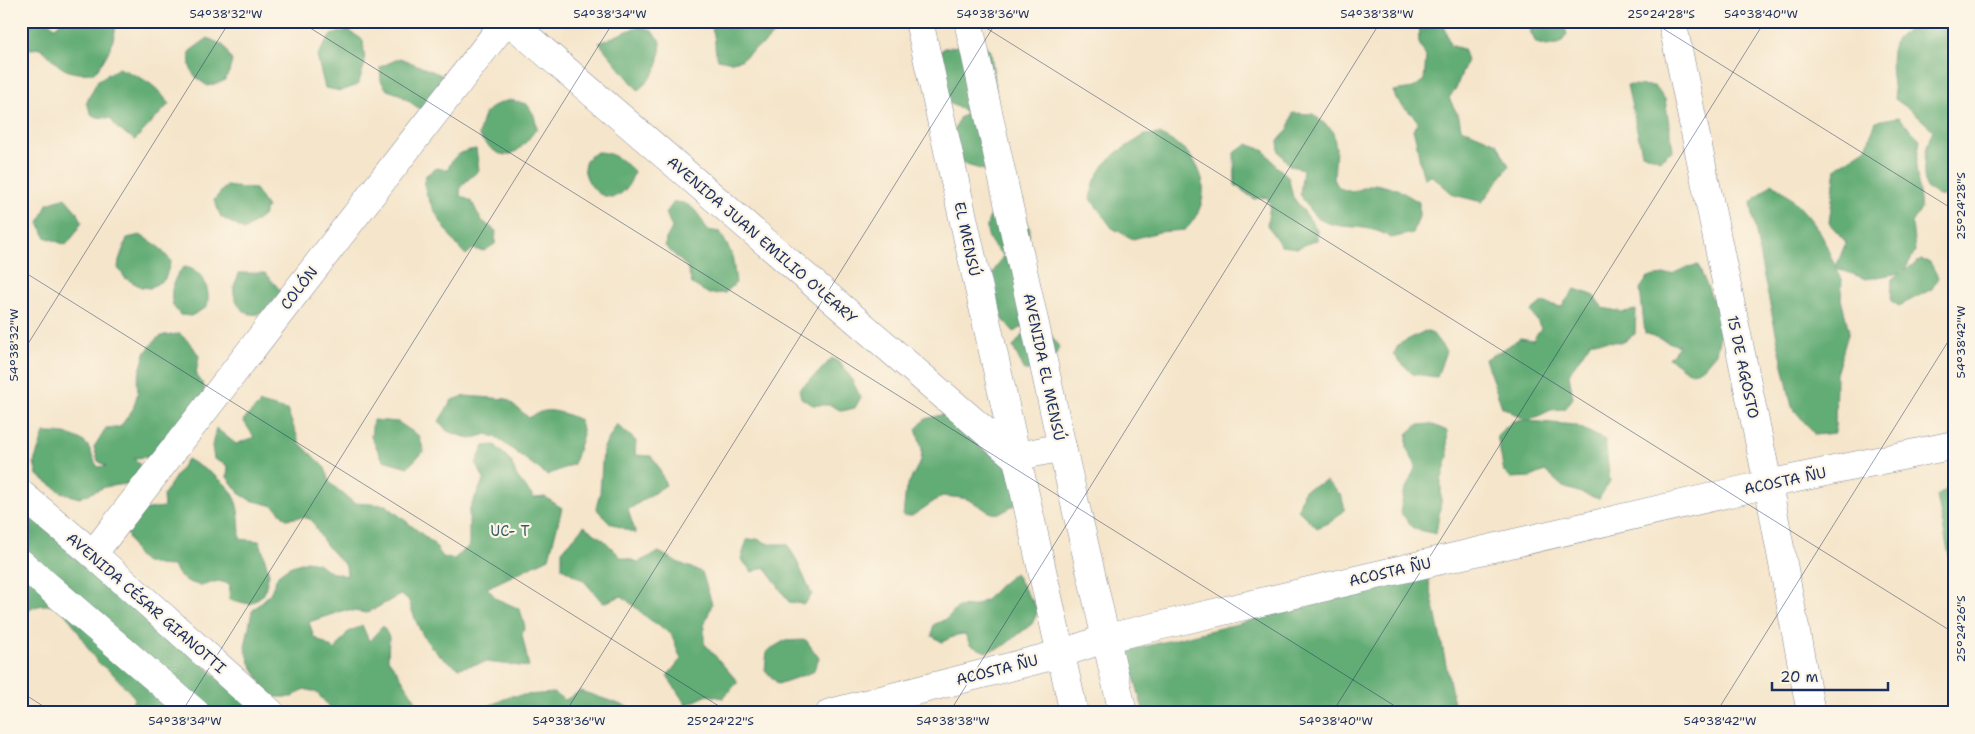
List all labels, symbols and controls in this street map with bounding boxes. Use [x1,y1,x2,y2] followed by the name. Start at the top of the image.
[189,6,263,22] text: 54°38'32"W
[573,6,647,22] text: 54°38'34"W
[956,6,1030,22] text: 54°38'36"W
[1340,6,1414,22] text: 54°38'38"W
[1627,6,1695,22] text: 25°24'28"S
[1724,6,1798,22] text: 54°38'40"W
[663,152,861,328] street label: AVENIDA JUAN EMILIO O'LEARY
[1953,172,1969,240] text: 25°24'28"S
[949,200,986,278] street label: EL MENSÚ
[275,262,322,314] street label: COLÓN
[1019,291,1070,443] street label: AVENIDA EL MENSÚ
[1953,306,1969,378] text: 54°38'42"W
[6,308,22,382] text: 54°38'32"W
[1722,314,1764,420] street label: 15 DE AGOSTO
[1741,461,1828,500] street label: ACOSTA ÑU
[490,521,530,541] park label: UC- T
[62,527,231,678] street label: AVENIDA CÉSAR GIANOTTI
[1346,551,1433,591] street label: ACOSTA ÑU
[1953,595,1969,663] text: 25°24'26"S
[953,648,1040,690] street label: ACOSTA ÑU
[1772,659,1889,691] scale bar
[1780,667,1819,687] text: 20 m
[148,713,222,729] text: 54°38'34"W
[532,713,606,729] text: 54°38'36"W
[686,713,754,729] text: 25°24'22"S
[916,713,990,729] text: 54°38'38"W
[1299,713,1373,729] text: 54°38'40"W
[1684,713,1756,729] text: 54°38'42"W

